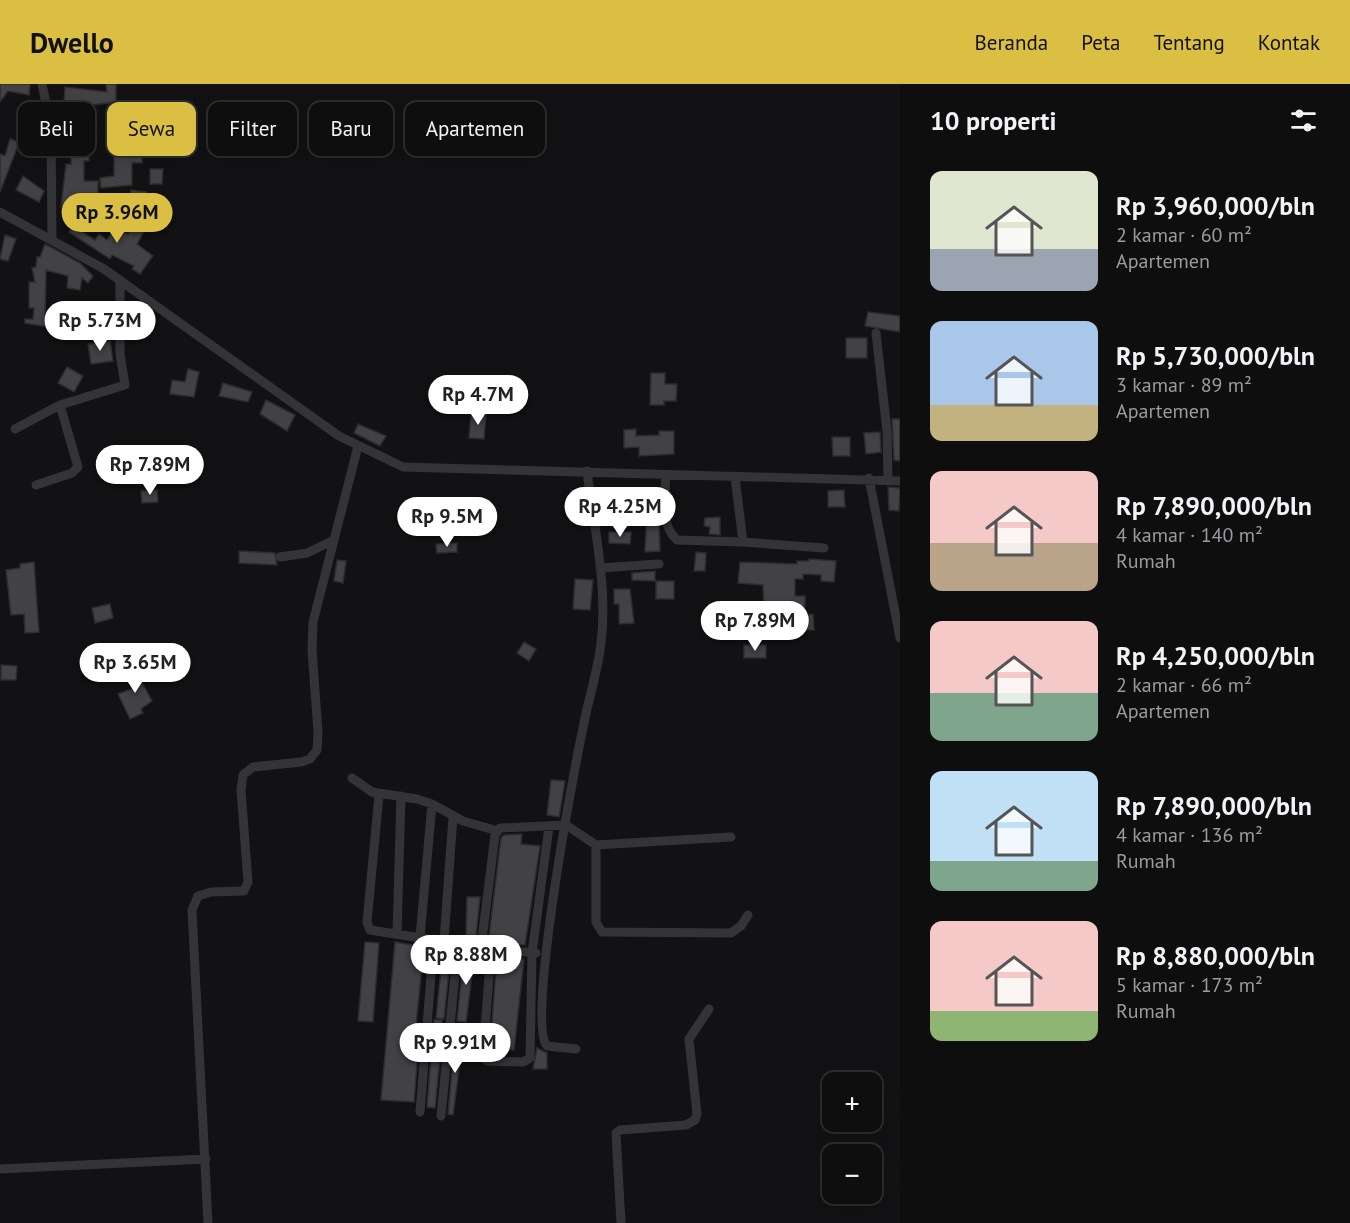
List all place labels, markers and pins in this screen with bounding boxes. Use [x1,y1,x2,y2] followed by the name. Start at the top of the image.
[55,193,179,244] pin: Rp 3.96M
[38,301,162,352] pin: Rp 5.73M
[423,375,533,426] pin: Rp 4.7M
[88,445,212,496] pin: Rp 7.89M
[558,487,682,538] pin: Rp 4.25M
[392,497,502,548] pin: Rp 9.5M
[693,601,817,652] pin: Rp 7.89M
[73,643,197,694] pin: Rp 3.65M
[404,935,528,986] pin: Rp 8.88M
[393,1023,517,1074] pin: Rp 9.91M

